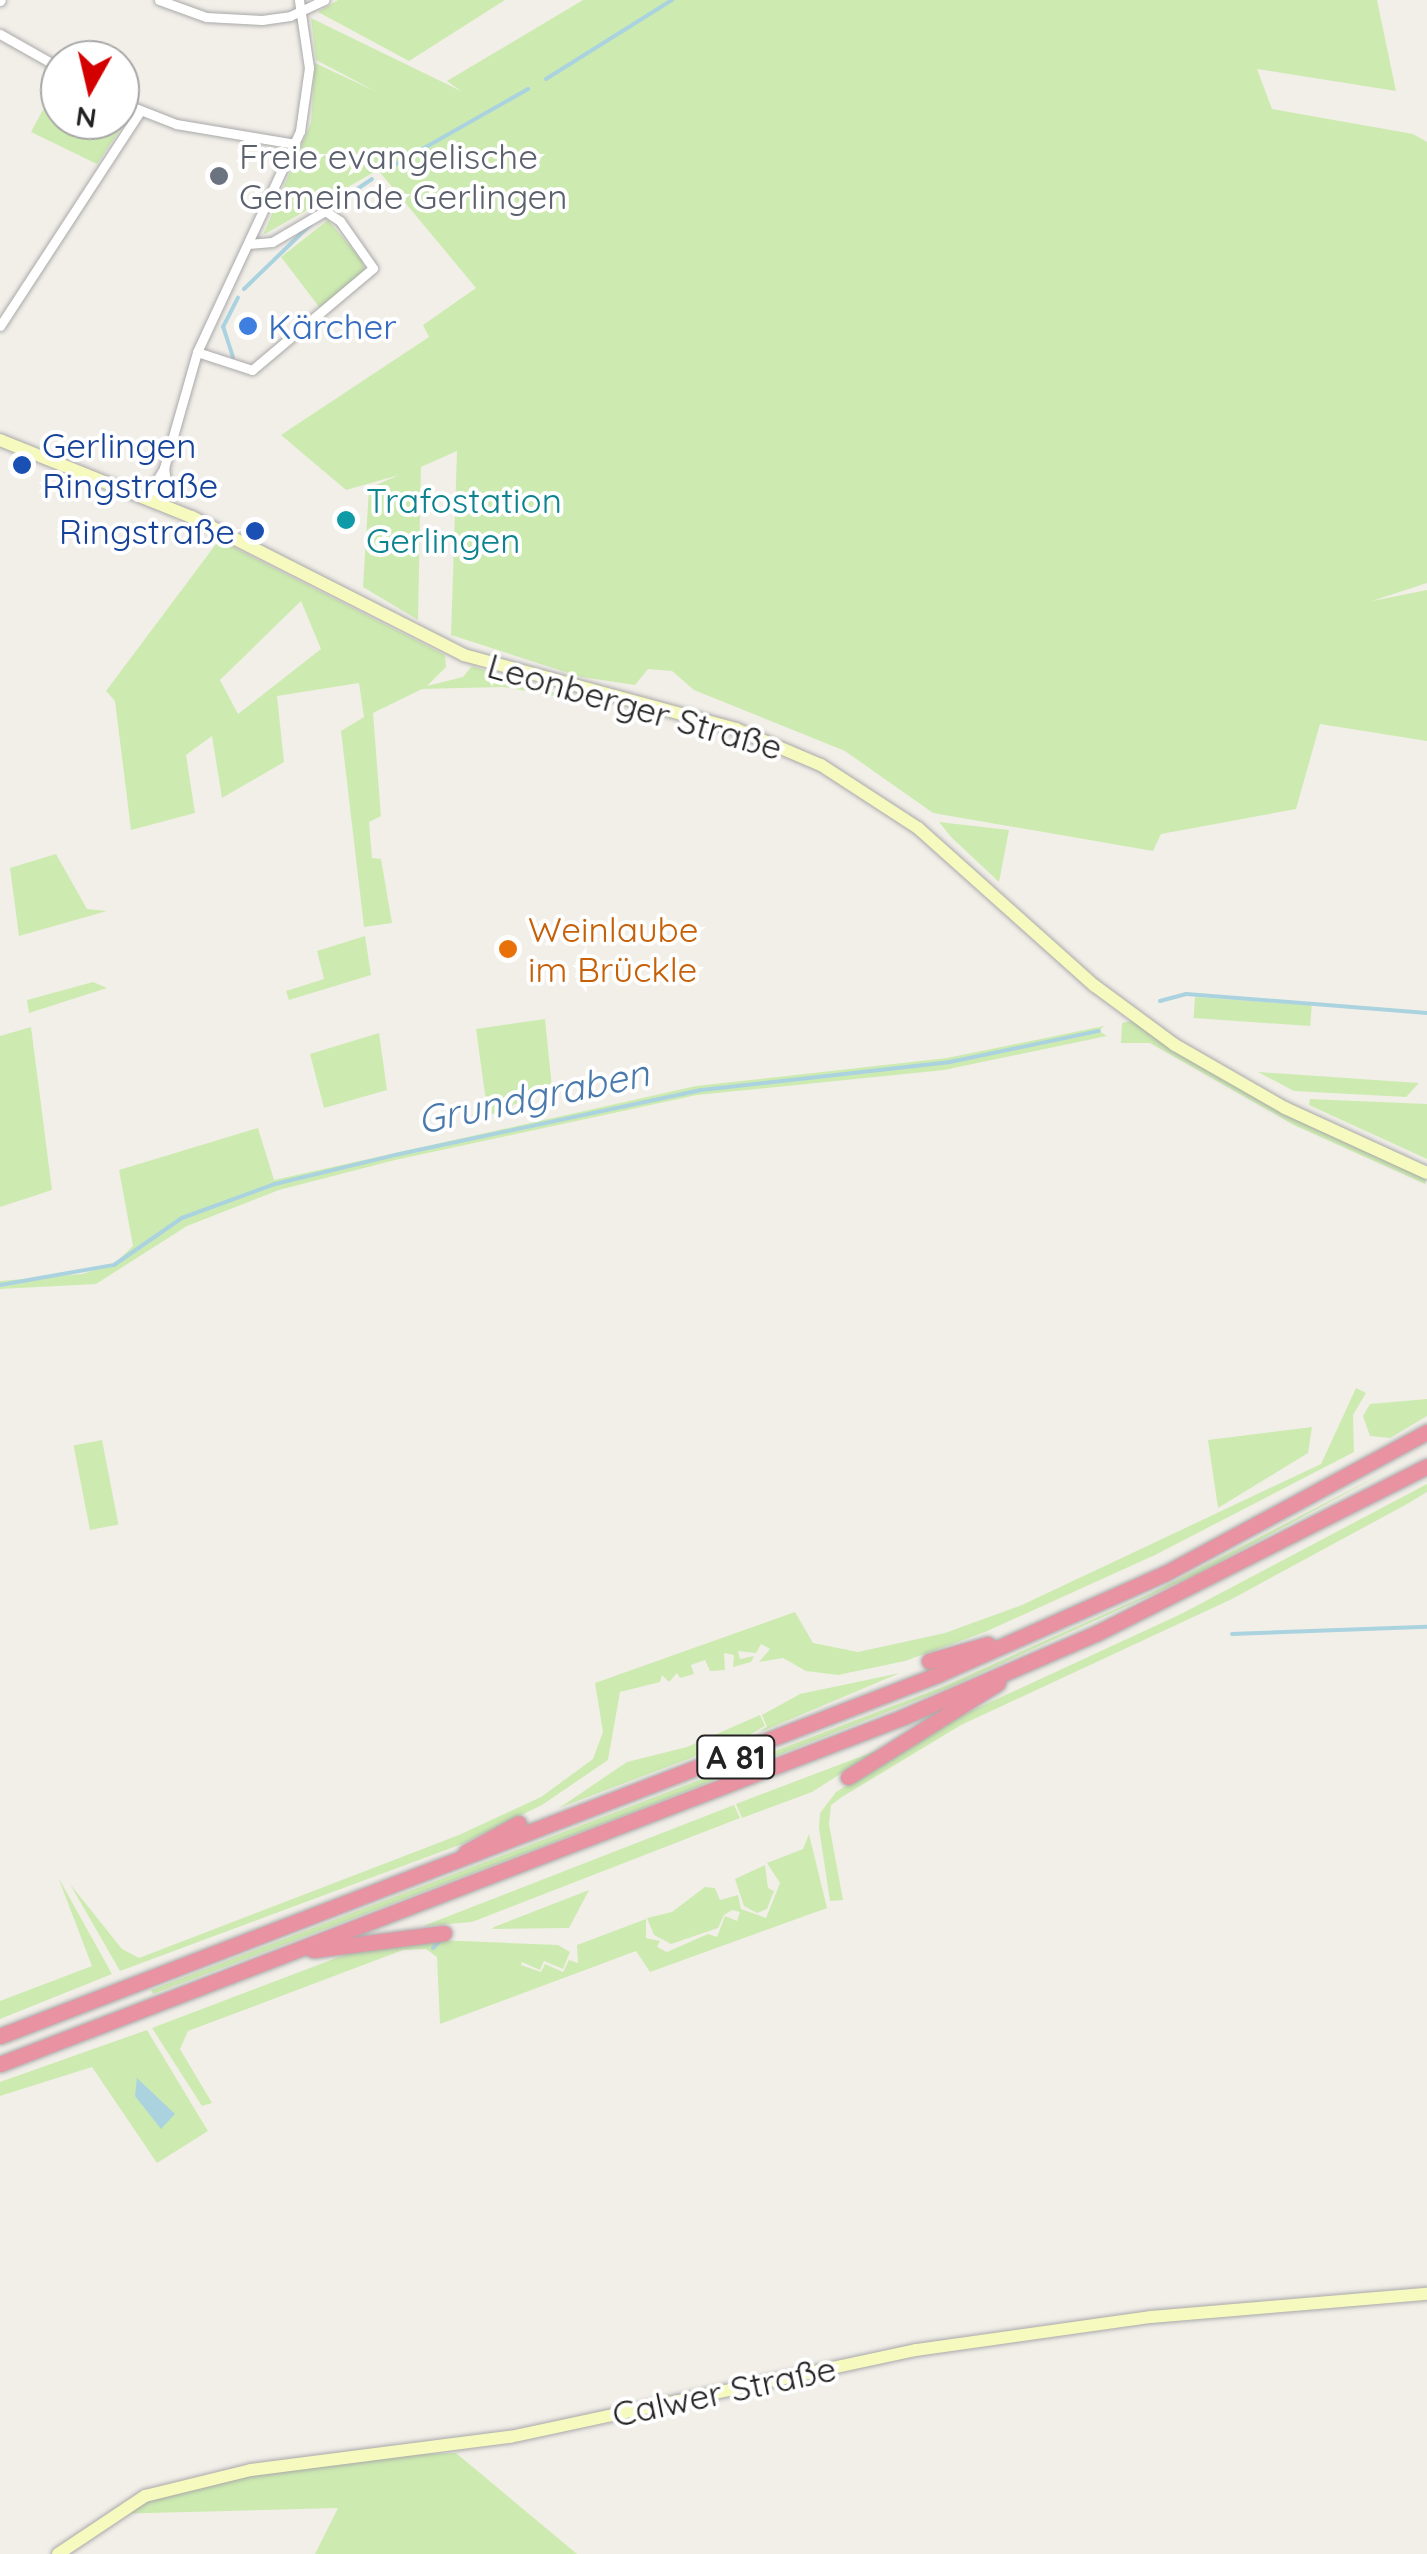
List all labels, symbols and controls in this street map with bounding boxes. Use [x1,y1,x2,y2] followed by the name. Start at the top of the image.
[40,40,140,140] north arrow
[73,99,99,137] text: N
[239,135,568,217] place label: Freie evangelische Gemeinde Gerlingen
[208,165,230,187] marker: Freie evangelische Gemeinde Gerlingen
[268,305,397,347] place label: Kärcher
[237,315,259,337] marker: Kärcher
[42,424,218,506] place label: Gerlingen Ringstraße
[11,454,33,476] marker: Gerlingen Ringstraße
[366,479,562,561] place label: Trafostation Gerlingen
[335,509,357,531] marker: Trafostation Gerlingen
[59,510,235,552] place label: Ringstraße
[244,520,266,542] marker: Ringstraße
[483,644,787,768] street label: Leonberger Straße
[528,908,699,990] place label: Weinlaube im Brückle
[497,938,519,960] marker: Weinlaube im Brückle
[413,1050,653,1144] water label: Grundgraben
[696,1730,776,1784] road number: A 81
[608,2347,840,2435] street label: Calwer Straße

